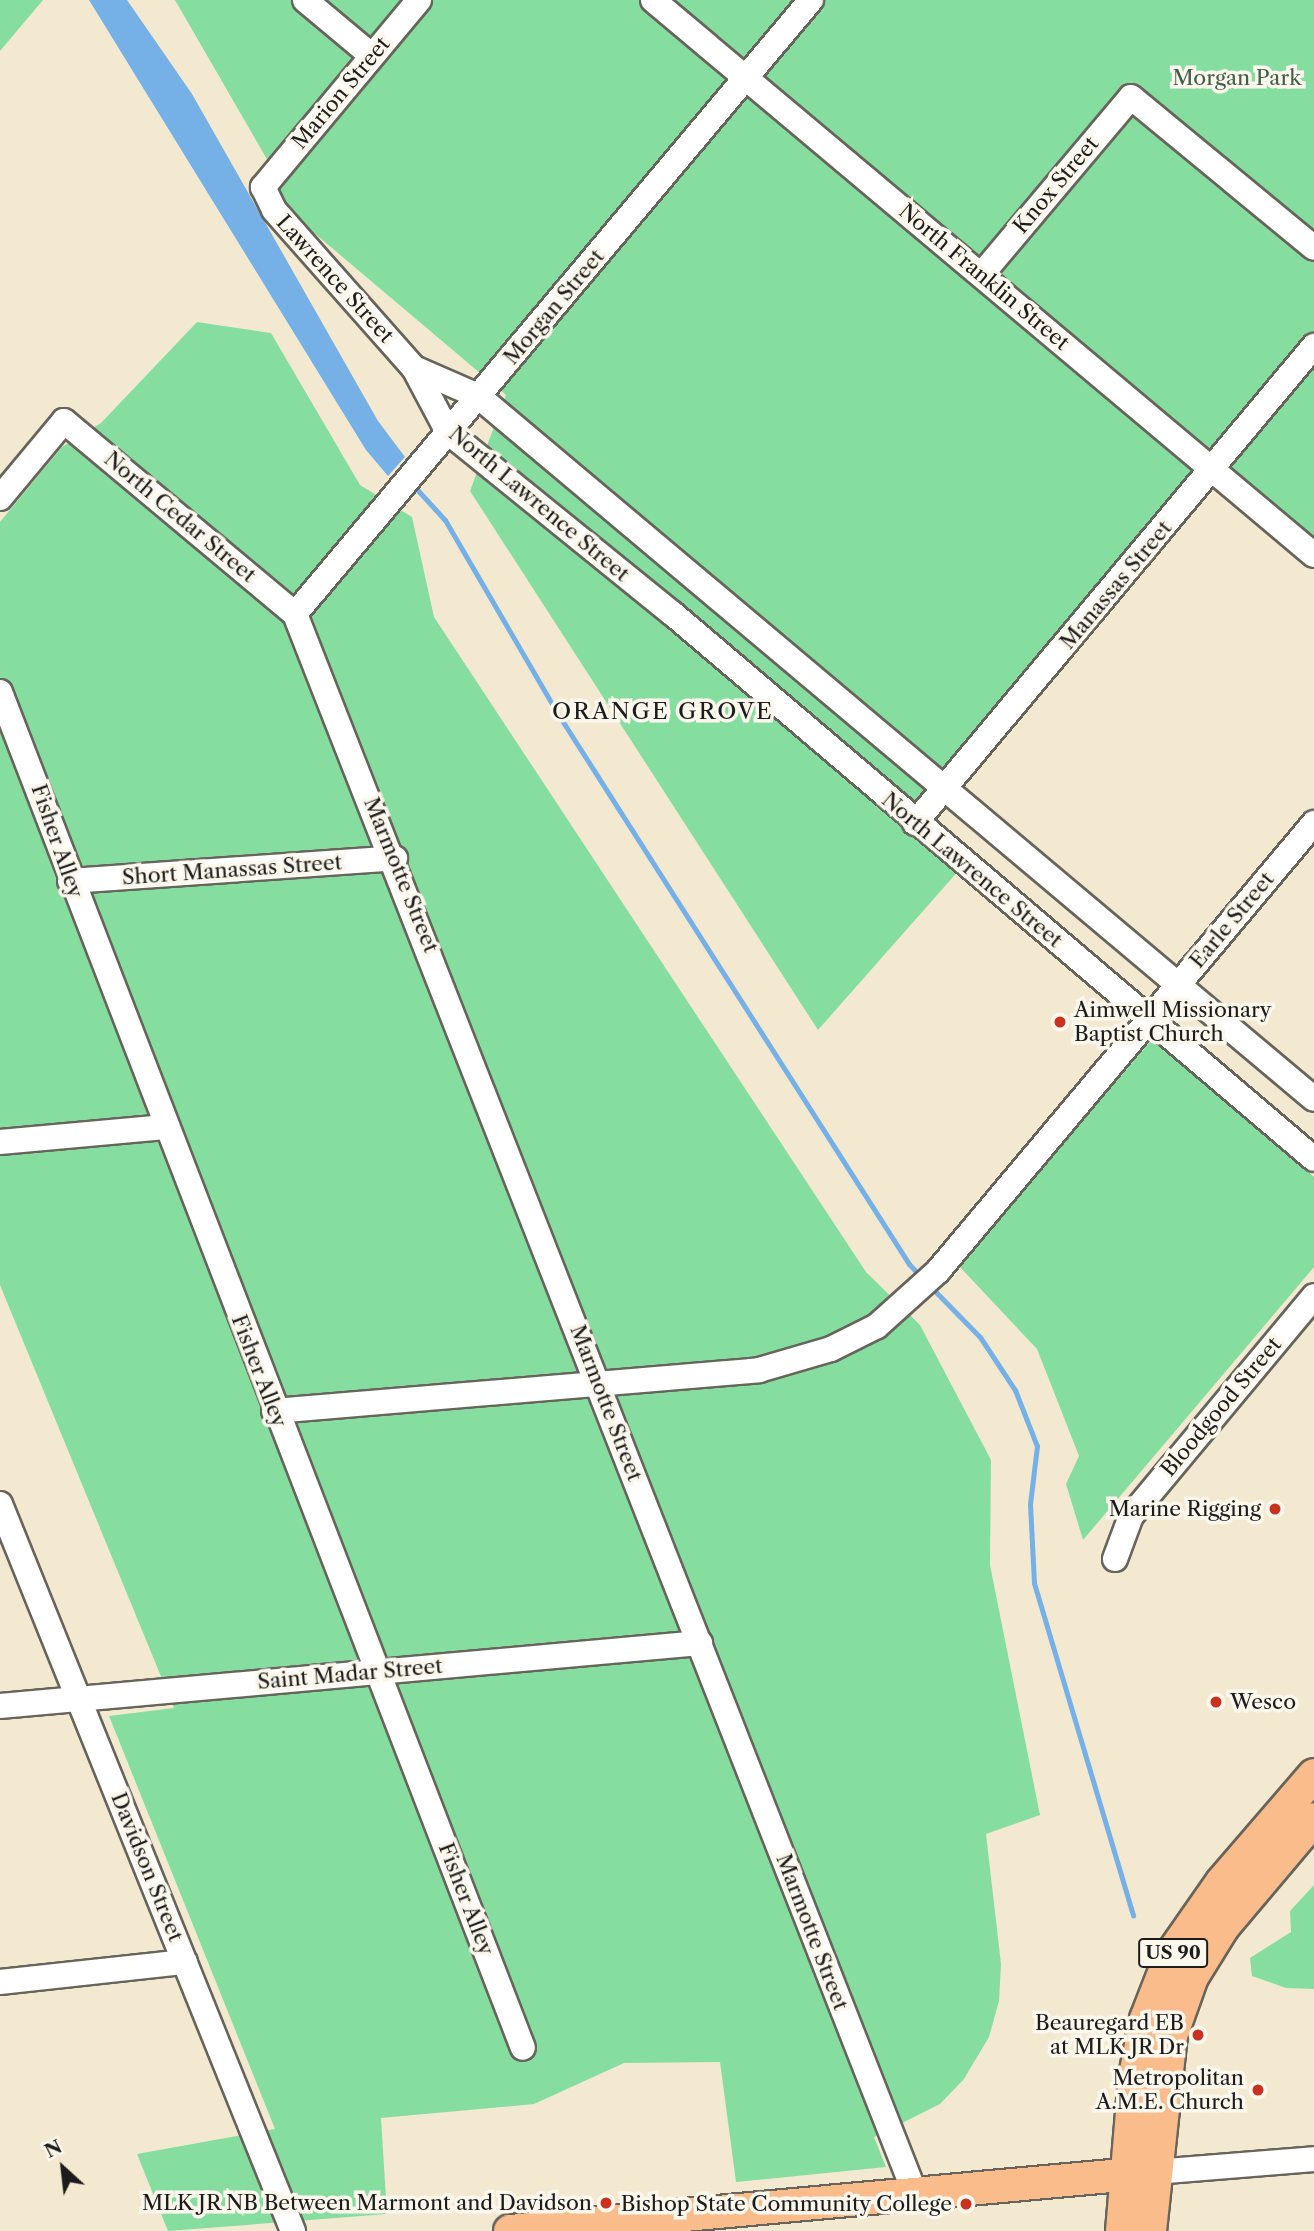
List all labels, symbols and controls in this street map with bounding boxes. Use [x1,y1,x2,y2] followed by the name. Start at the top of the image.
[287,32,395,154] street label: Marion Street
[1173,65,1301,91] park label: Morgan Park
[1008,131,1104,239] street label: Knox Street
[894,198,1074,356] street label: North Franklin Street
[271,210,399,348] street label: Lawrence Street
[498,244,610,370] street label: Morgan Street
[444,421,634,587] street label: North Lawrence Street
[99,446,261,588] street label: North Cedar Street
[1055,516,1177,654] street label: Manassas Street
[554,697,772,725] district label: ORANGE GROVE
[26,780,88,902] street label: Fisher Alley
[877,787,1067,953] street label: North Lawrence Street
[358,794,444,956] street label: Marmotte Street
[121,850,343,890] street label: Short Manassas Street
[1185,867,1279,973] street label: Earle Street
[1074,997,1272,1047] place label: Aimwell Missionary Baptist Church
[1052,1014,1068,1030] marker: Aimwell Missionary Baptist Church
[226,1311,292,1431] street label: Fisher Alley
[565,1321,647,1485] street label: Marmotte Street
[1155,1332,1287,1482] street label: Bloodgood Street
[1109,1496,1261,1522] place label: Marine Rigging
[1267,1501,1283,1517] marker: Marine Rigging
[256,1653,444,1695] street label: Saint Madar Street
[1230,1689,1296,1715] place label: Wesco
[1208,1694,1224,1710] marker: Wesco
[106,1789,188,1945] street label: Davidson Street
[433,1839,499,1959] street label: Fisher Alley
[771,1850,853,2014] street label: Marmotte Street
[1138,1938,1208,1968] road number: US 90
[1035,2010,1184,2060] place label: Beauregard EB at MLK JR Dr
[1190,2027,1206,2043] marker: Beauregard EB at MLK JR Dr
[1096,2065,1244,2115] place label: Metropolitan A.M.E. Church
[1250,2082,1266,2098] marker: Metropolitan A.M.E. Church
[28,2133,98,2203] north arrow
[41,2135,66,2163] text: N
[141,2190,592,2216] place label: MLK JR NB Between Marmont and Davidson
[620,2191,952,2217] place label: Bishop State Community College
[598,2195,614,2211] marker: MLK JR NB Between Marmont and Davidson
[958,2196,974,2212] marker: Bishop State Community College

